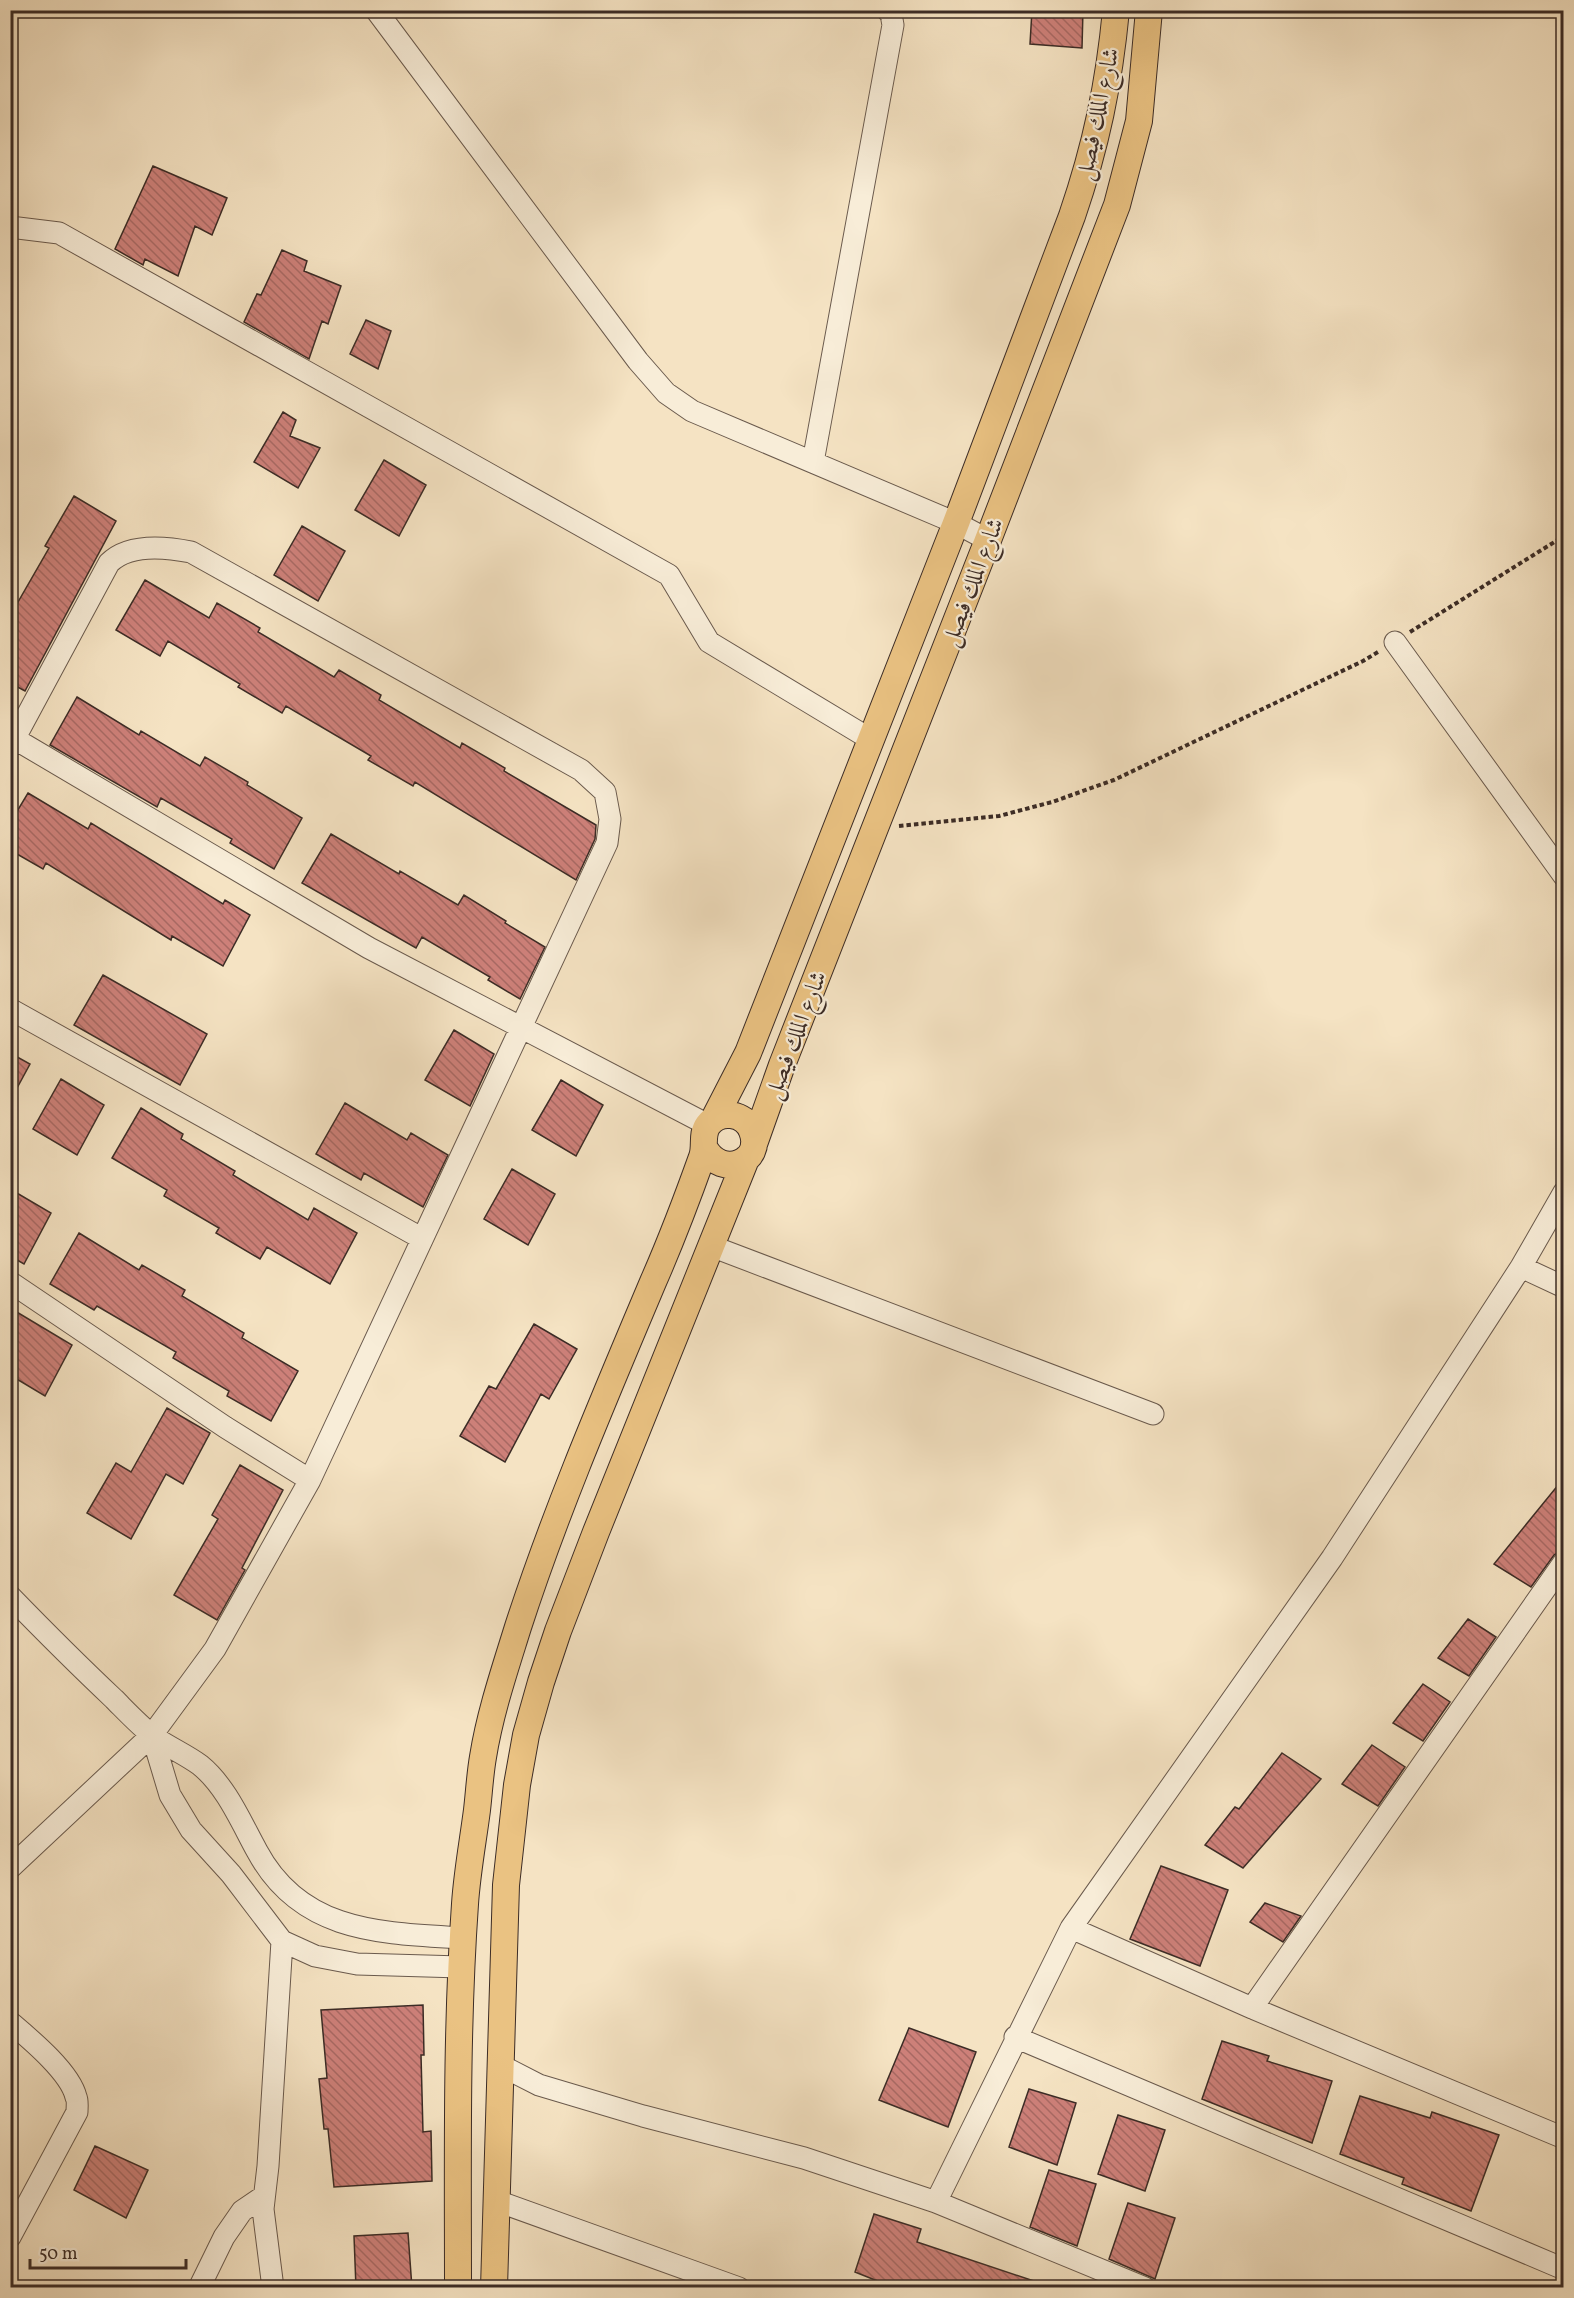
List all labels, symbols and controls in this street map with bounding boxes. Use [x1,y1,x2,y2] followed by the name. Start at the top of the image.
[1068,45,1131,184] street label: شارع الملك فيصل
[934,514,1015,652] street label: شارع الملك فيصل
[757,967,838,1105] street label: شارع الملك فيصل
[30,2232,186,2270] scale bar
[39,2242,78,2267] text: 50 m

